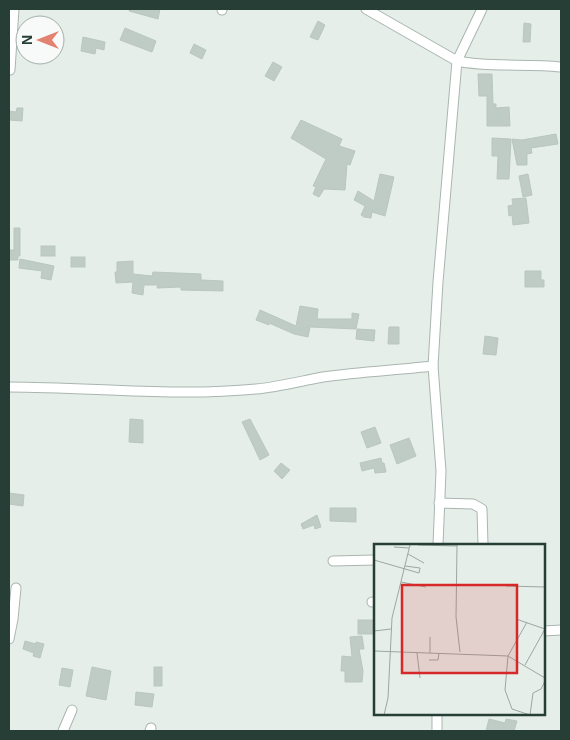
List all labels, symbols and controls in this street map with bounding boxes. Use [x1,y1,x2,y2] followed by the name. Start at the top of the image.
[15,15,65,65] north arrow
[19,35,35,45] text: N
[374,544,545,715] inset map

